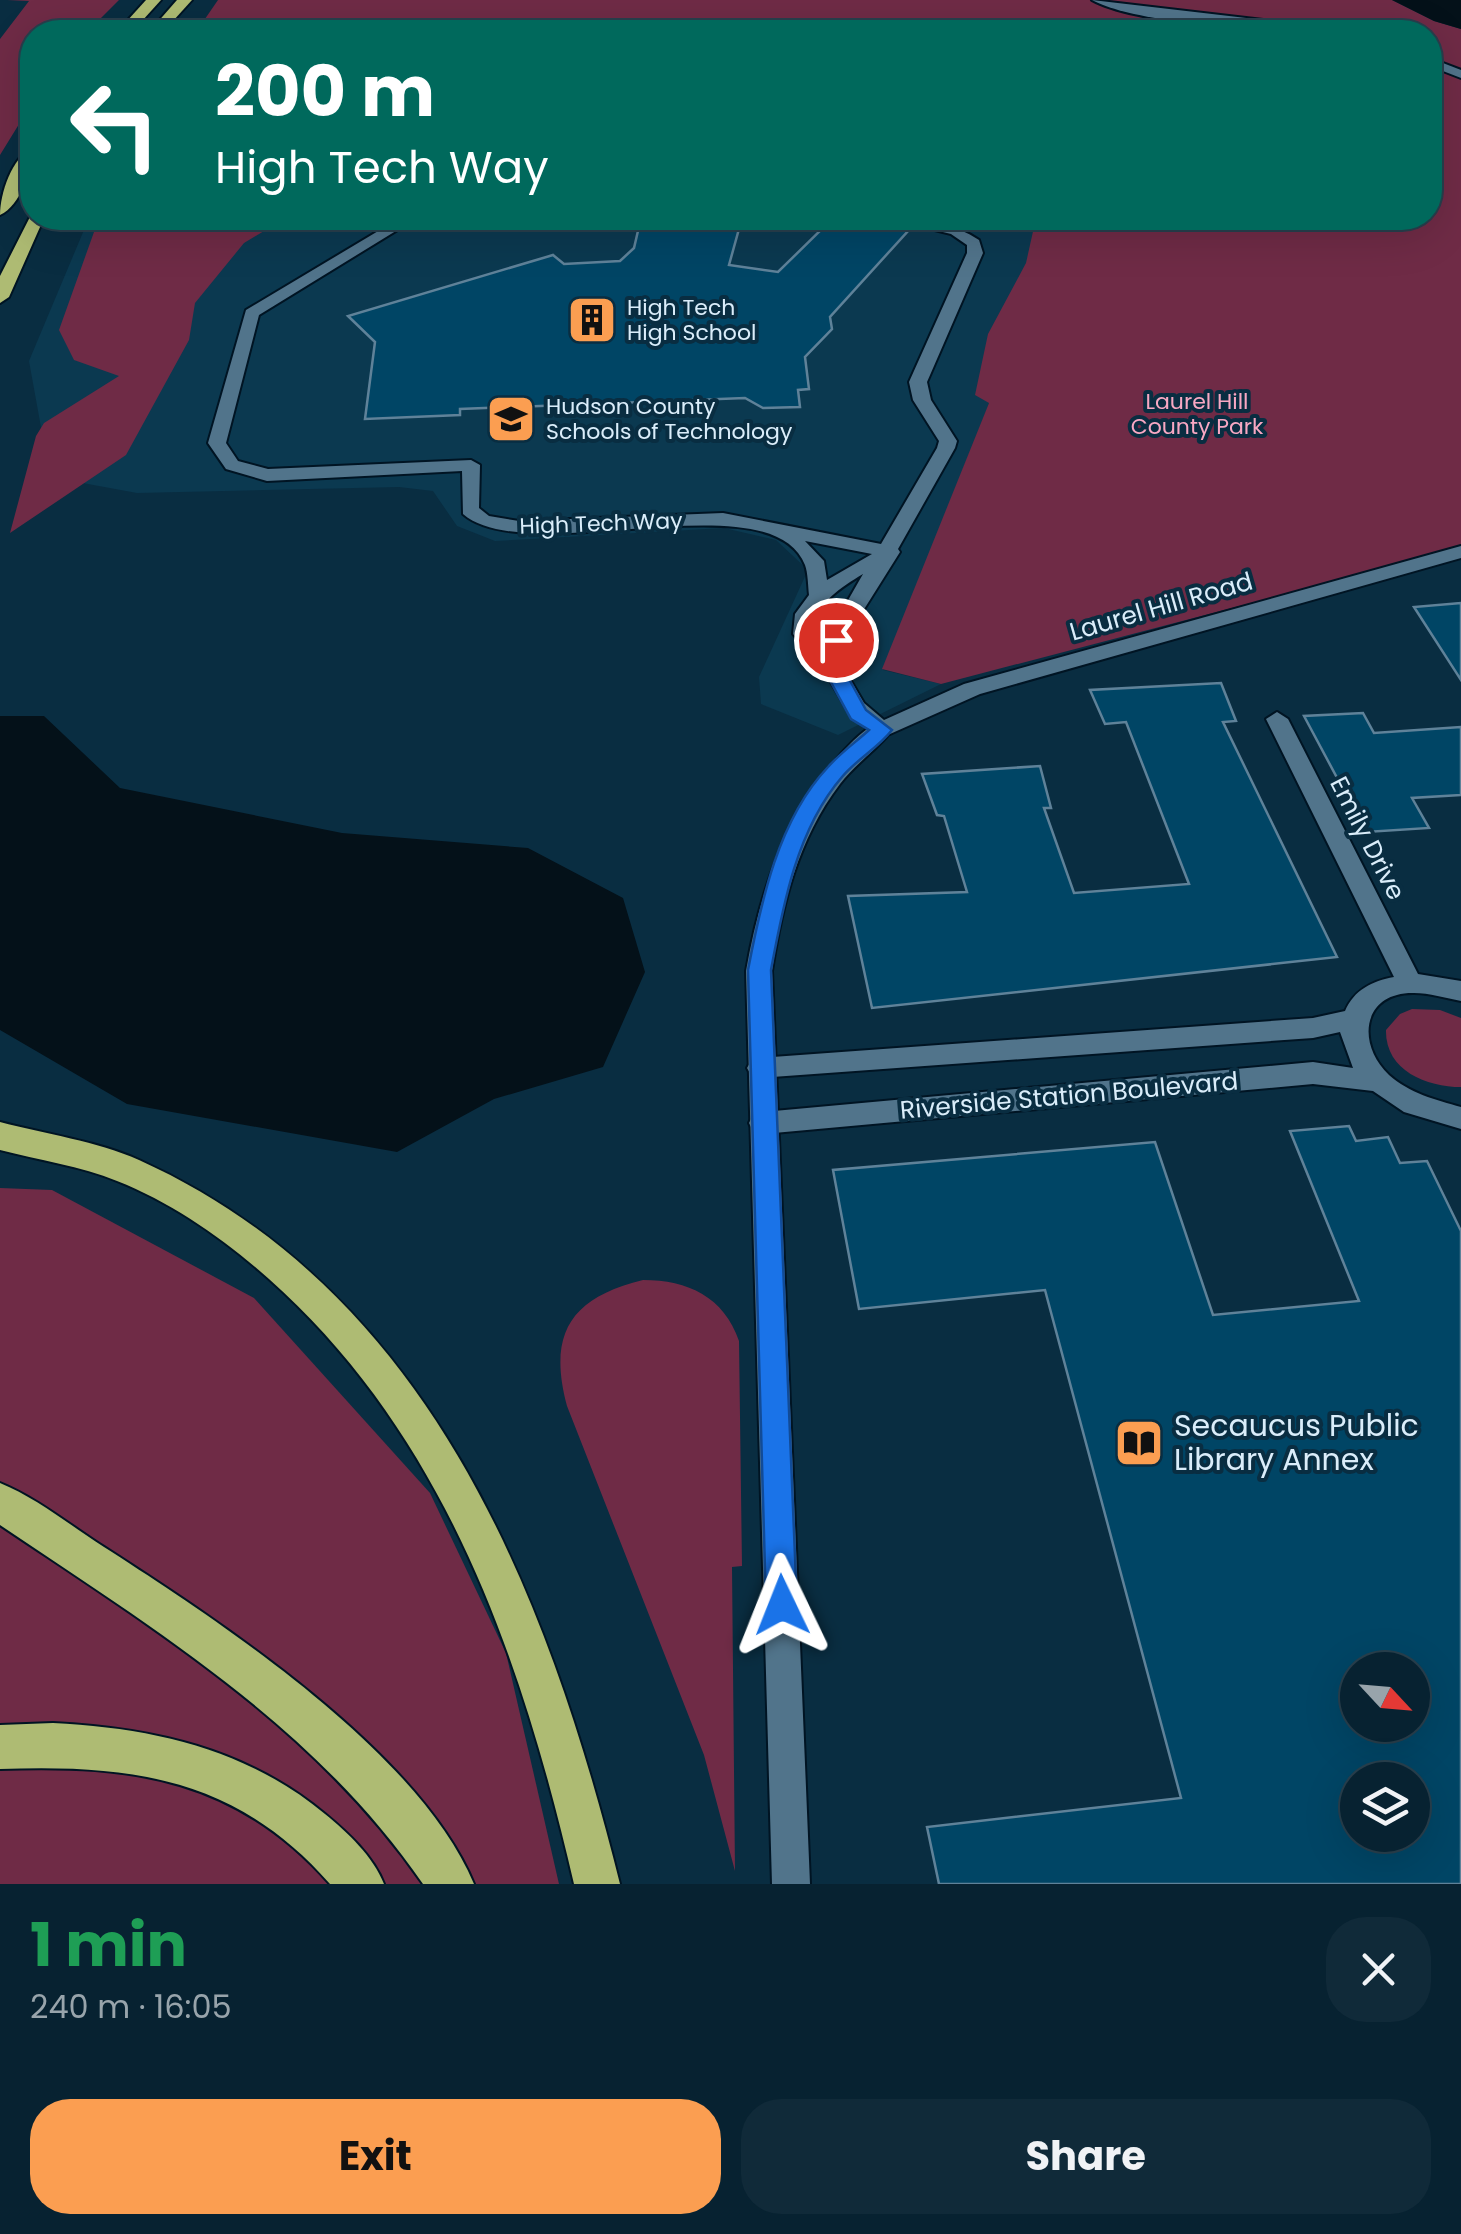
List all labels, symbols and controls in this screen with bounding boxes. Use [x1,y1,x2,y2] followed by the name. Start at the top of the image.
[215,42,435,141] text: 200 m
[50,60,180,190] icon: left
[215,136,549,199] text: High Tech Way
[627,292,756,348] place label: High Tech High School
[566,294,618,346] building icon: High Tech High School
[1131,386,1264,442] park label: Laurel Hill County Park
[546,391,793,447] place label: Hudson County Schools of Technology
[485,393,537,445] school or university icon: Hudson County Schools of Technology
[519,505,684,542] street label: High Tech Way
[1066,564,1257,649] street label: Laurel Hill Road
[794,598,879,683] pin
[809,613,864,668] icon: arrive
[1321,770,1414,906] street label: Emily Drive
[899,1063,1240,1128] street label: Riverside Station Boulevard
[1174,1404,1419,1481] place label: Secaucus Public Library Annex
[1113,1417,1165,1469] library icon: Secaucus Public Library Annex
[730,1553,834,1657] position arrow
[1340,1652,1430,1742] north arrow
[1340,1652,1430,1852] map controls
[1340,1762,1430,1852] button: layers
[30,1903,187,1987] text: 1 min
[1326,1917,1431,2022] button: close
[30,1984,232,2029] text: 240 m · 16:05
[30,2099,721,2214] button: Exit
[741,2099,1431,2214] button: Share

